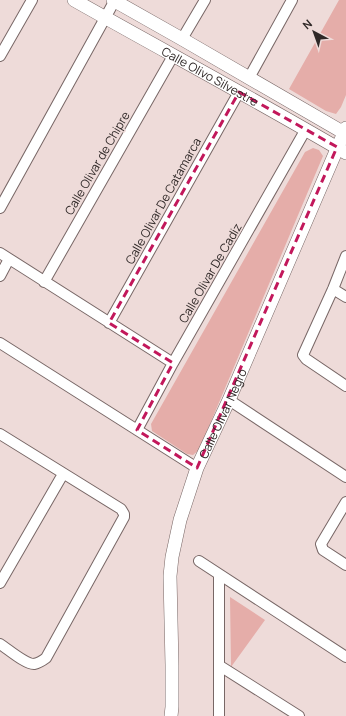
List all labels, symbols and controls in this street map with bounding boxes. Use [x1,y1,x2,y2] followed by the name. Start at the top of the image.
[294,12,334,52] north arrow
[299,16,315,32] text: N
[159,42,262,110] street label: Calle Olivo Silvestre
[60,108,134,218] street label: Calle Olivar de Chipre
[121,135,205,267] street label: Calle Olivar De Catamarca
[174,220,246,326] street label: Calle Olivar De Cadiz
[194,366,250,461] street label: Calle Olivar Negro

